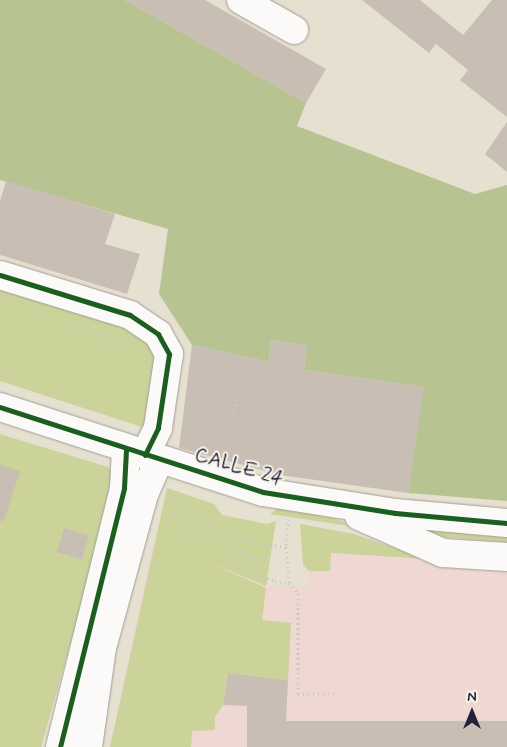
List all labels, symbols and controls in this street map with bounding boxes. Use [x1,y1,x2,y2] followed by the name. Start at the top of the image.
[192,443,286,491] street label: CALLE 24
[447,687,497,737] north arrow
[467,688,477,706] text: N

